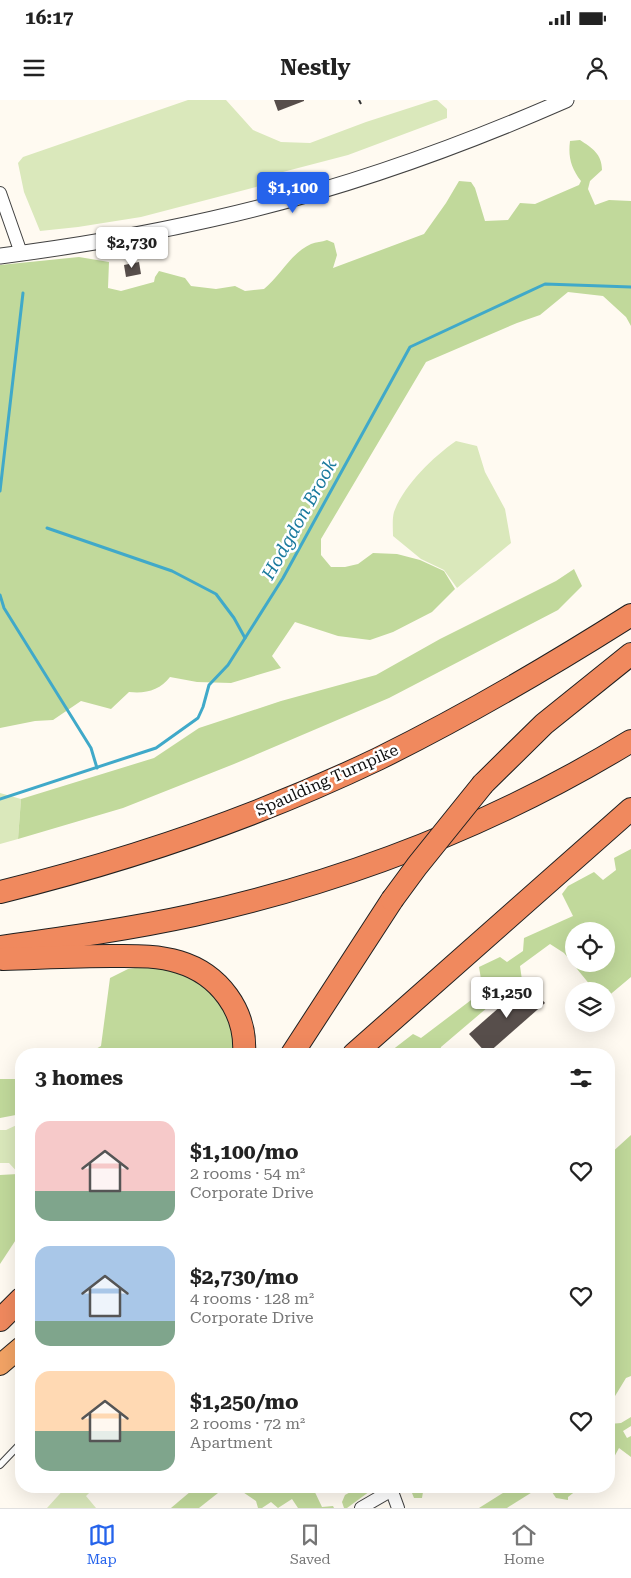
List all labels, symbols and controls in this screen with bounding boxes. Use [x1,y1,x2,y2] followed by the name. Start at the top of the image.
[25,6,74,29] text: 16:17
[20,54,48,82] icon: menu
[583,54,611,82] icon: person
[280,55,351,80] text: Nestly
[252,172,334,214] pin: $1,100
[268,178,318,197] text: $1,100
[91,226,173,269] pin: $2,730
[107,233,157,252] text: $2,730
[257,455,341,584] water label: Hodgdon Brook
[253,740,401,820] street label: Spaulding Turnpike
[565,922,615,1032] map controls
[565,922,615,972] button: locate
[466,976,548,1019] pin: $1,250
[565,982,615,1032] button: layers
[482,983,532,1002] text: $1,250
[567,1064,595,1092] icon: filters
[35,1066,123,1090] text: 3 homes
[190,1140,299,1164] text: $1,100/mo
[75,1141,135,1201] icon: home
[567,1157,595,1185] icon: heart
[190,1164,305,1183] text: 2 rooms · 54 m²
[190,1183,314,1202] text: Corporate Drive
[190,1265,299,1289] text: $2,730/mo
[75,1266,135,1326] icon: home
[567,1282,595,1310] icon: heart
[190,1289,314,1308] text: 4 rooms · 128 m²
[190,1308,314,1327] text: Corporate Drive
[190,1390,299,1414] text: $1,250/mo
[75,1391,135,1451] icon: home
[567,1407,595,1435] icon: heart
[190,1414,305,1433] text: 2 rooms · 72 m²
[190,1433,273,1452] text: Apartment
[87,1521,117,1567] tab: Map
[290,1521,330,1567] tab: Saved
[504,1521,544,1567] tab: Home

